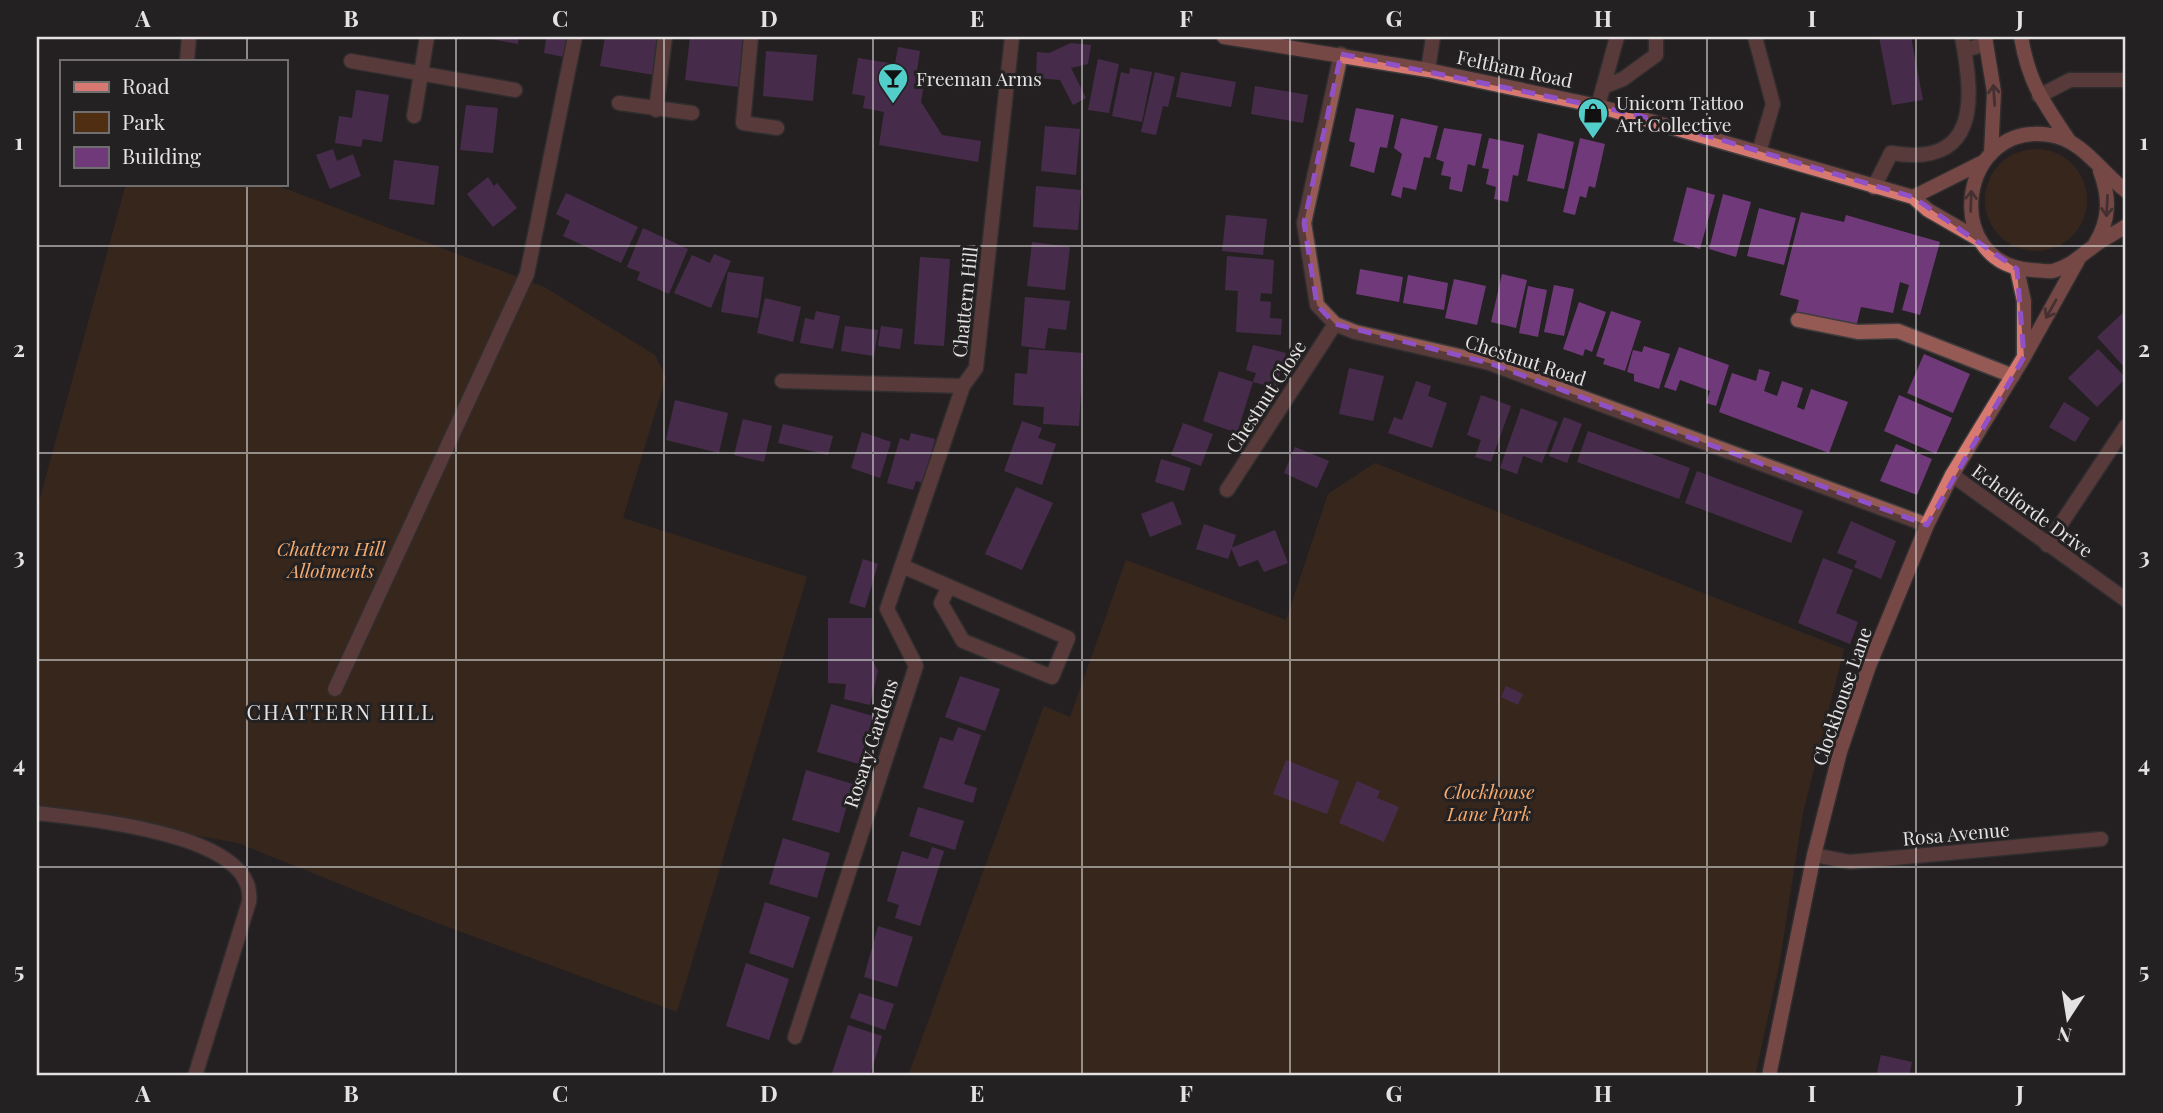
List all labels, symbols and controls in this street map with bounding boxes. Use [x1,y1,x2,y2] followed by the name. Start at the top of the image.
[134,2,151,33] text: A
[343,2,359,33] text: B
[552,2,568,33] text: C
[760,2,778,33] text: D
[970,2,984,33] text: E
[1179,2,1193,33] text: F
[1386,2,1403,33] text: G
[1594,2,1612,33] text: H
[1808,2,1816,33] text: I
[2015,2,2024,33] text: J
[1455,43,1575,93] street label: Feltham Road
[60,60,287,186] legend
[876,61,910,105] bar icon: Freeman Arms
[916,65,1042,91] place label: Freeman Arms
[122,71,170,99] text: Road
[1987,85,2000,107] one-way arrow
[1615,89,1744,137] place label: Unicorn Tattoo Art Collective
[1576,96,1610,140] shop icon: Unicorn Tattoo Art Collective
[122,107,166,135] text: Park
[15,125,24,156] text: 1
[2140,125,2149,156] text: 1
[122,141,201,169] text: Building
[1965,190,1978,213] one-way arrow
[2100,195,2113,218] one-way arrow
[945,245,983,359] street label: Chattern Hill
[2044,298,2058,318] one-way arrow
[1462,327,1590,391] street label: Chestnut Road
[13,332,25,363] text: 2
[2138,332,2150,363] text: 2
[1219,335,1311,457] street label: Chestnut Close
[1967,457,2099,563] street label: Echelforde Drive
[277,535,386,583] park label: Chattern Hill Allotments
[13,539,25,570] text: 3
[2138,539,2150,570] text: 3
[1805,623,1877,769] street label: Clockhouse Lane
[837,675,903,811] street label: Rosary Gardens
[247,697,435,725] district label: CHATTERN HILL
[13,747,25,778] text: 4
[2138,747,2150,778] text: 4
[1444,778,1534,826] park label: Clockhouse Lane Park
[1901,815,2011,851] street label: Rosa Avenue
[14,954,24,985] text: 5
[2139,954,2149,985] text: 5
[2034,984,2104,1054] north arrow
[2055,1021,2074,1050] text: N
[134,1077,151,1108] text: A
[343,1077,359,1108] text: B
[552,1077,568,1108] text: C
[760,1077,778,1108] text: D
[970,1077,984,1108] text: E
[1179,1077,1193,1108] text: F
[1386,1077,1403,1108] text: G
[1594,1077,1612,1108] text: H
[1808,1077,1816,1108] text: I
[2015,1077,2024,1108] text: J

